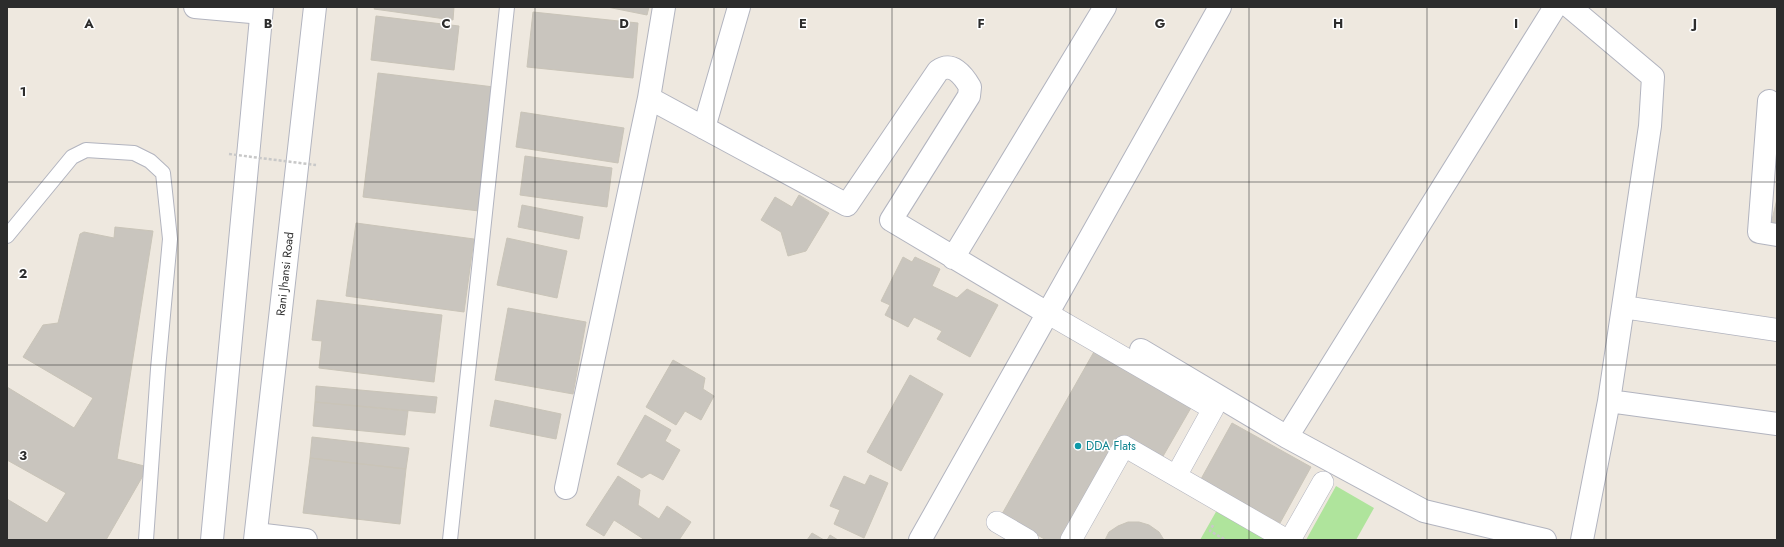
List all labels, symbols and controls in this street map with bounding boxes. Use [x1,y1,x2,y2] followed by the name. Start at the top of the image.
[83,14,94,33] text: A
[264,14,273,33] text: B
[441,14,451,33] text: C
[619,14,629,33] text: D
[799,14,807,33] text: E
[977,14,985,33] text: F
[1155,14,1166,33] text: G
[1333,14,1343,33] text: H
[1514,14,1518,33] text: I
[1690,14,1697,33] text: J
[20,82,26,101] text: 1
[272,231,298,317] street label: Rani Jhansi Road
[19,264,27,283] text: 2
[1086,437,1136,455] place label: DDA Flats
[1073,441,1083,451] marker: DDA Flats
[19,446,27,465] text: 3

